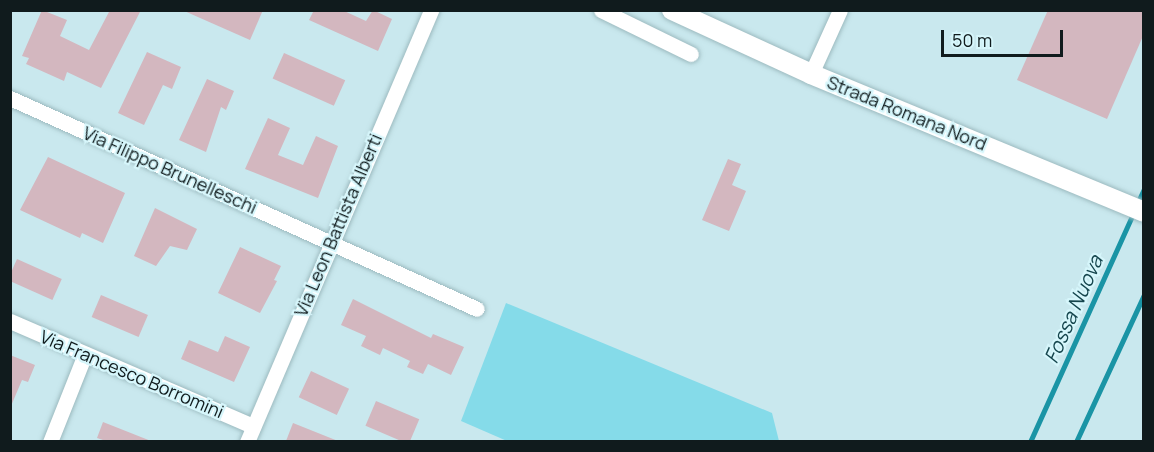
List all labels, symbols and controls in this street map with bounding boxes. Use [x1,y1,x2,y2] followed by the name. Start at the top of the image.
[944,18,1066,56] scale bar
[952,28,992,52] text: 50 m
[824,71,990,155] street label: Strada Romana Nord
[80,122,260,218] street label: Via Filippo Brunelleschi
[290,130,386,320] street label: Via Leon Battista Alberti
[1039,251,1107,367] water label: Fossa Nuova
[37,326,227,422] street label: Via Francesco Borromini

